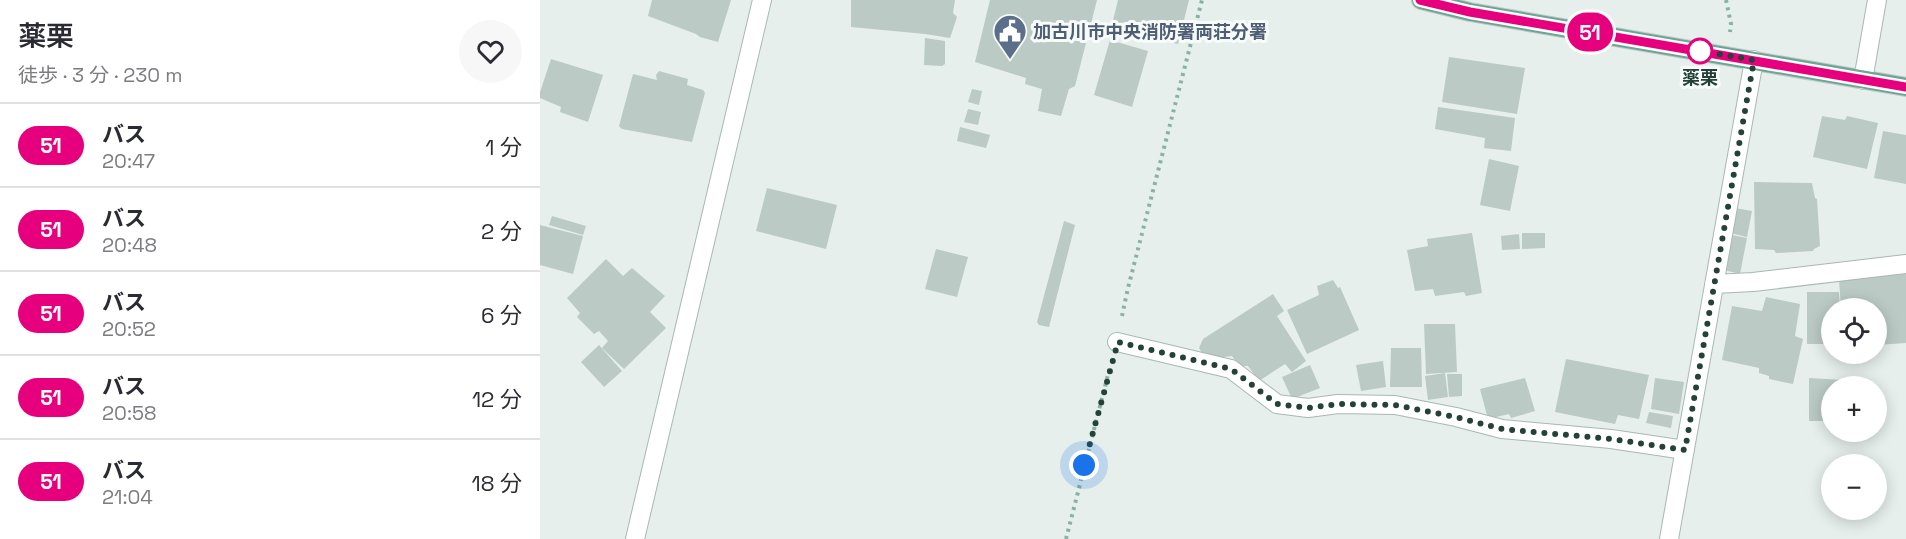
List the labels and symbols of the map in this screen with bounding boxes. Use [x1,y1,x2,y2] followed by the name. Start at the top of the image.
[1563,12,1617,51] line badge: 51
[992,13,1028,60] public building icon: 加古川市中央消防署両荘分署
[1033,20,1267,43] place label: 加古川市中央消防署両荘分署
[1687,38,1713,64] marker: 薬栗
[1682,66,1718,89] place label: 薬栗
[1069,450,1099,480] your location

